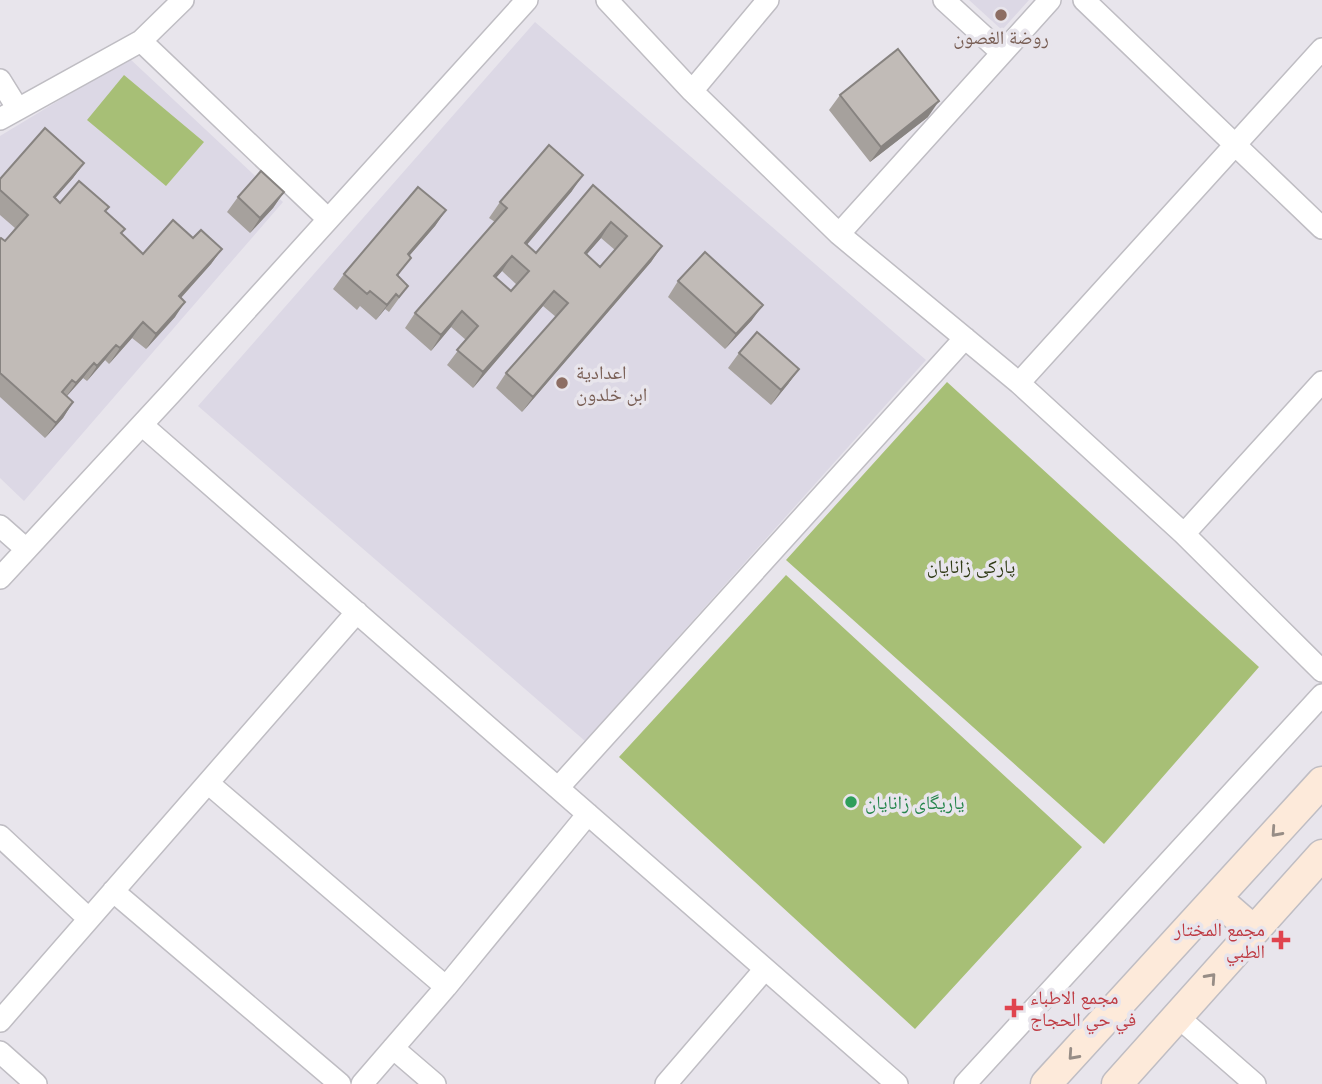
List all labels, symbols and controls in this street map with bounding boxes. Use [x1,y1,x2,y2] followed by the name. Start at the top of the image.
[993,7,1009,23] marker: روضة الغصون
[953,26,1049,49] place label: روضة الغصون
[576,361,647,406] place label: اعدادية ابن خلدون
[554,375,570,391] marker: اعدادية ابن خلدون
[927,555,1015,578] park label: پارکی زانایان
[865,791,965,814] place label: یاریگای زانایان
[843,794,859,810] marker: یاریگای زانایان
[1272,824,1284,837] one-way arrow
[1173,918,1265,966] place label: مجمع المختار الطبي
[1271,930,1291,950] marker: مجمع المختار الطبي
[1203,973,1215,986] one-way arrow
[1030,986,1136,1034] place label: مجمع الاطباء في حي الحجاج
[1004,998,1024,1018] marker: مجمع الاطباء في حي الحجاج
[1069,1046,1082,1059] one-way arrow

